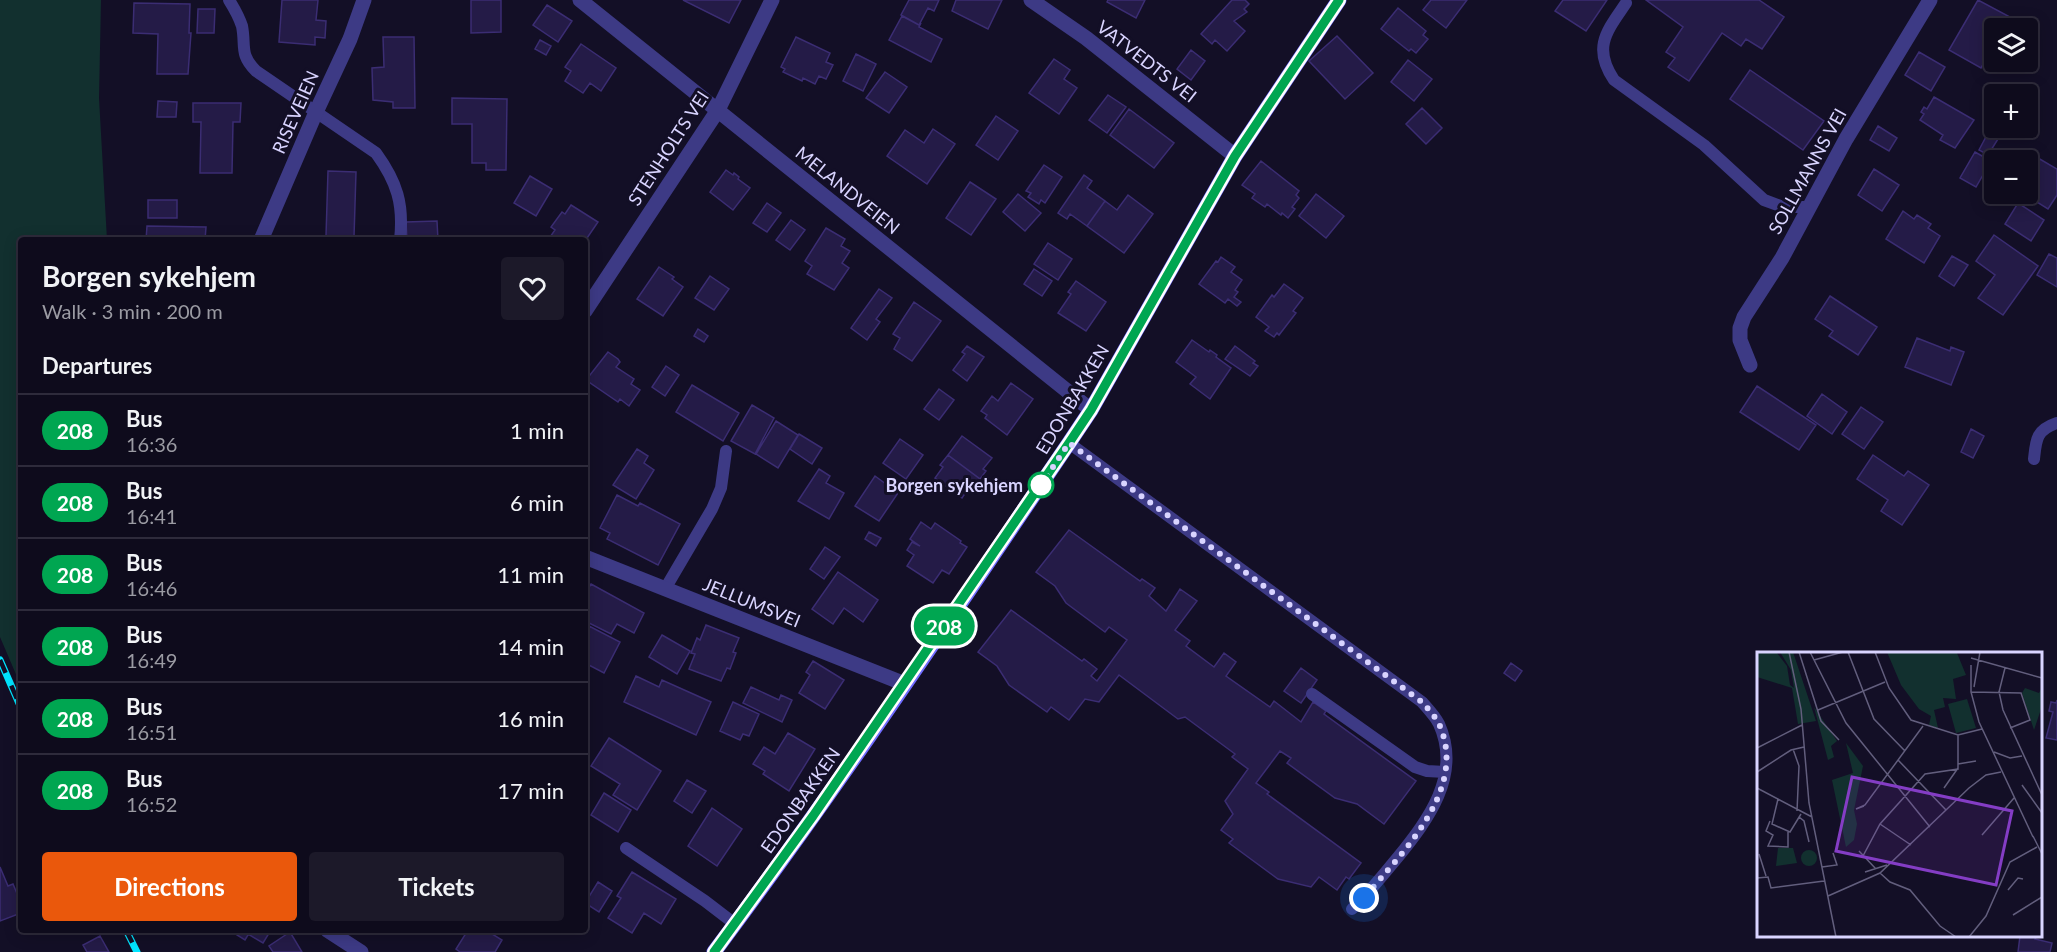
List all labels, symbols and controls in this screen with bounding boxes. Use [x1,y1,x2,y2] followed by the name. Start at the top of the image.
[1093,15,1201,107] street label: VATVEDTS VEI
[1984,18,2038,204] map controls
[1984,18,2038,72] button: layers
[267,67,323,157] street label: RISEVEIEN
[1984,84,2038,138] button: +
[623,87,713,209] street label: STENHOLTS VEI
[1763,104,1851,238] street label: SOLLMANNS VEI
[792,141,904,239] street label: MELANDVEIEN
[1984,150,2038,204] button: −
[501,257,564,320] button: heart
[42,259,256,293] text: Borgen sykehjem
[42,299,223,323] text: Walk · 3 min · 200 m
[1031,340,1113,458] street label: EDONBAKKEN
[42,352,152,379] text: Departures
[126,405,162,432] text: Bus
[510,417,564,444] text: 1 min
[57,418,93,443] text: 208
[126,432,177,456] text: 16:36
[1028,472,1054,498] marker: Borgen sykehjem
[885,474,1023,496] place label: Borgen sykehjem
[126,477,162,504] text: Bus
[510,489,564,516] text: 6 min
[57,490,93,515] text: 208
[126,504,177,528] text: 16:41
[126,549,162,576] text: Bus
[497,561,564,588] text: 11 min
[57,562,93,587] text: 208
[700,572,804,632] street label: JELLUMSVEI
[126,576,177,600] text: 16:46
[910,606,978,646] line badge: 208
[926,614,962,639] text: 208
[126,621,162,648] text: Bus
[497,633,564,660] text: 14 min
[57,634,93,659] text: 208
[126,648,177,672] text: 16:49
[1757,652,2042,937] inset map
[126,693,162,720] text: Bus
[497,705,564,732] text: 16 min
[57,706,93,731] text: 208
[126,720,177,744] text: 16:51
[755,743,845,857] street label: EDONBAKKEN
[126,765,162,792] text: Bus
[497,777,564,804] text: 17 min
[57,778,93,803] text: 208
[126,792,177,816] text: 16:52
[42,852,297,921] button: Directions
[309,852,564,921] button: Tickets
[1349,883,1379,913] your location

